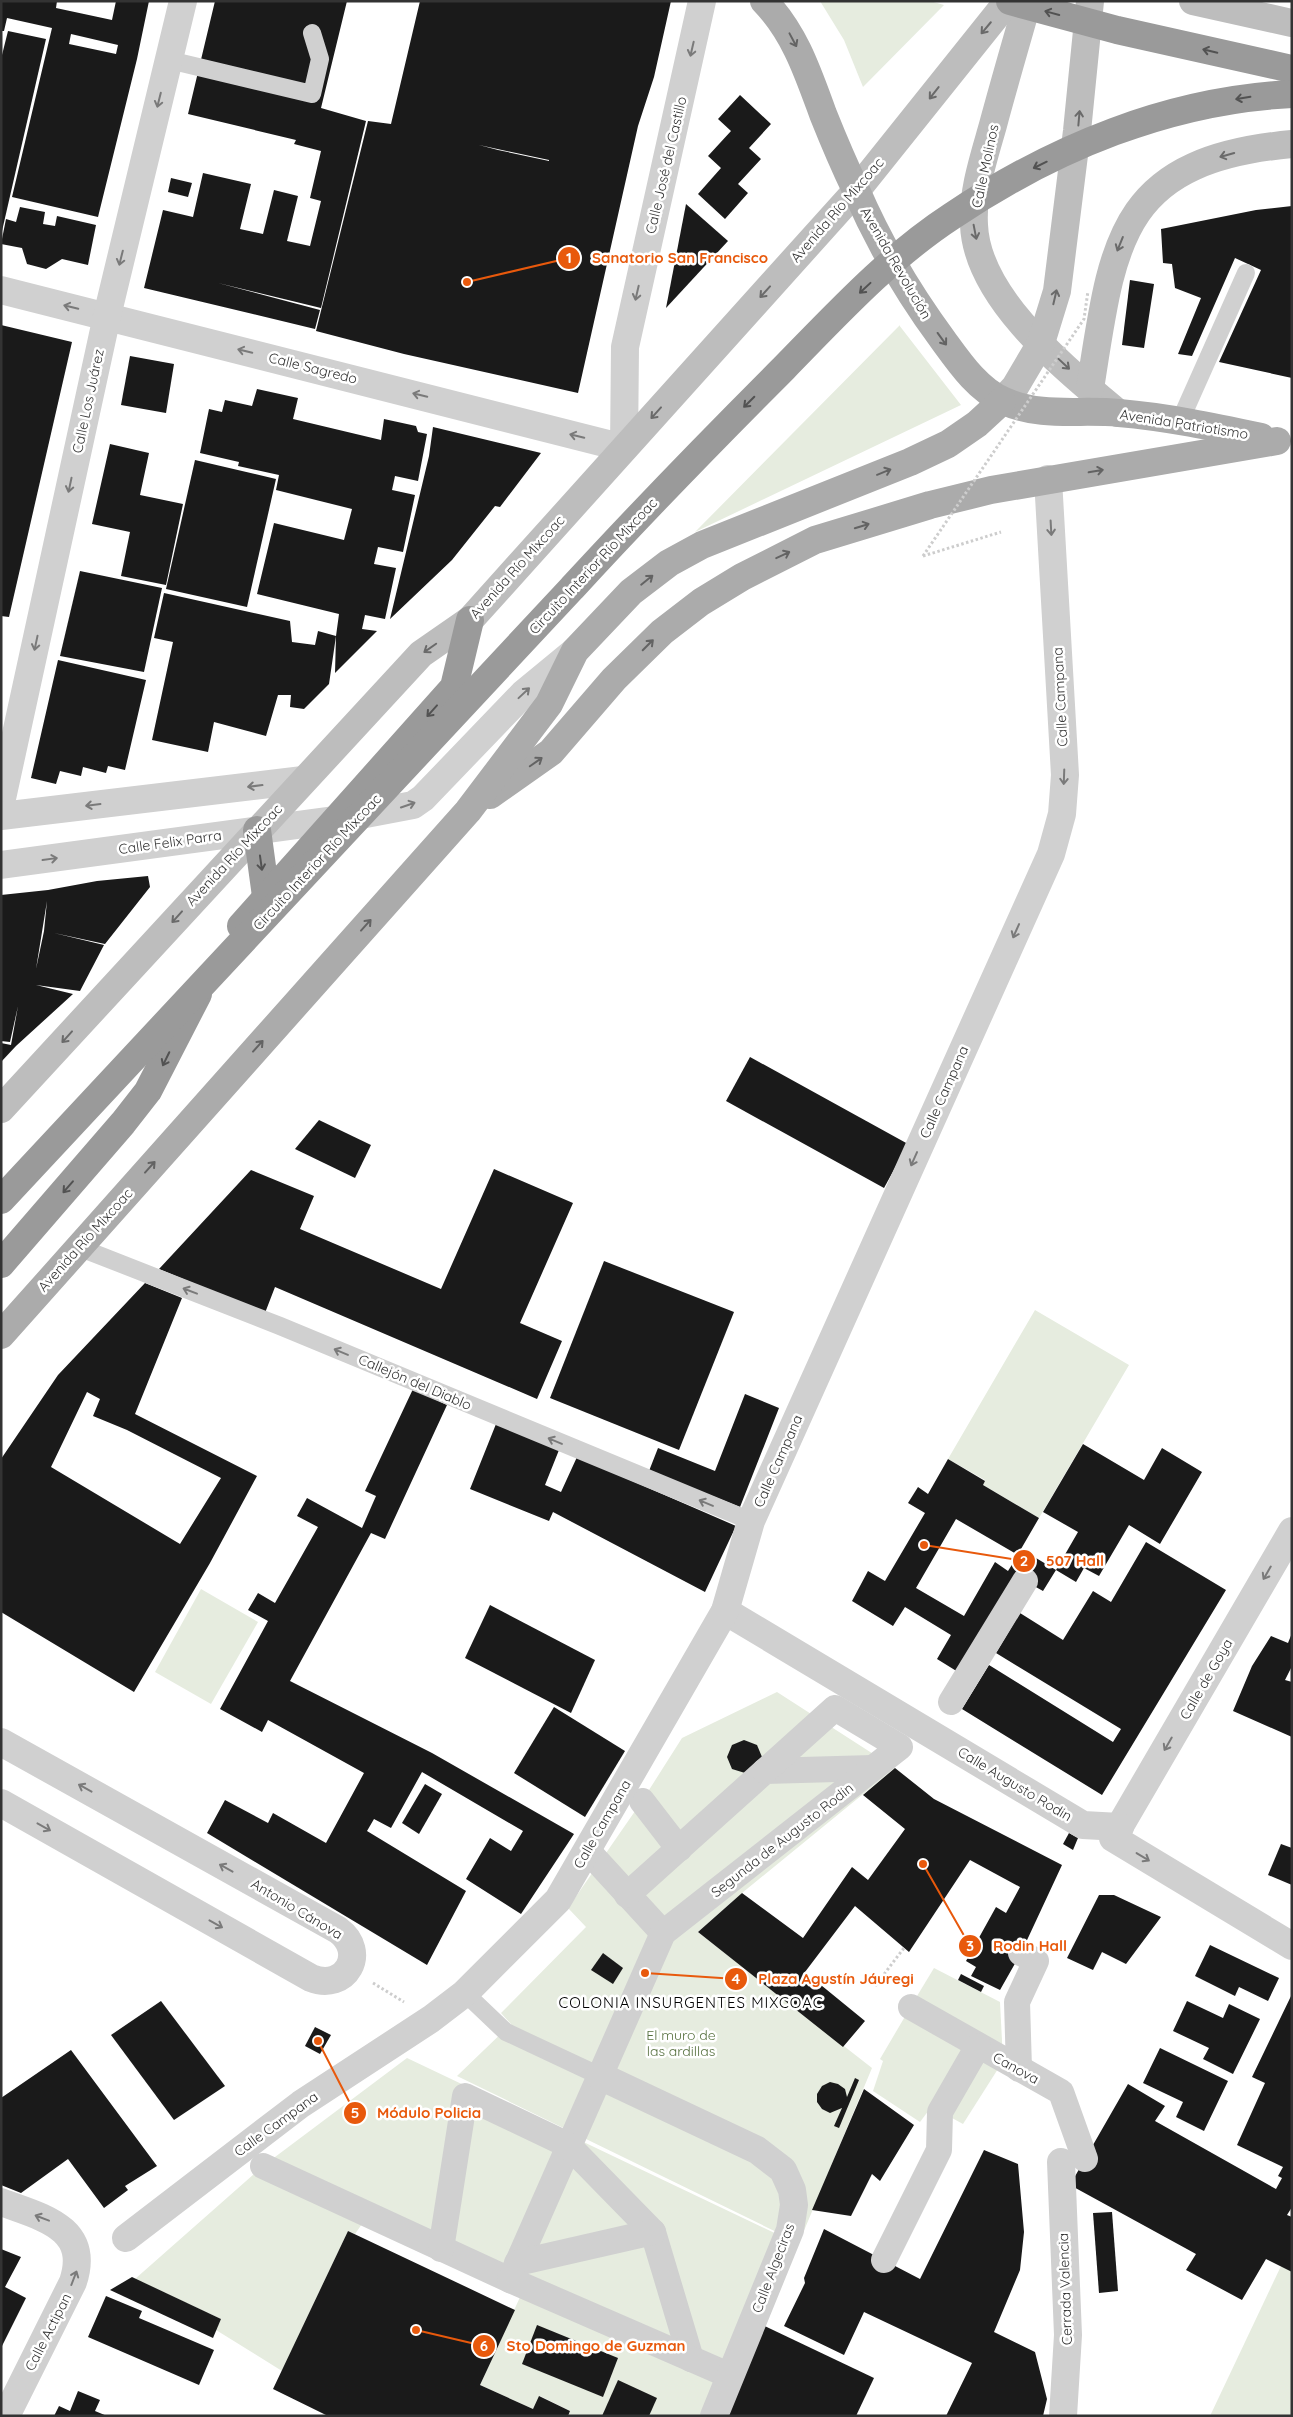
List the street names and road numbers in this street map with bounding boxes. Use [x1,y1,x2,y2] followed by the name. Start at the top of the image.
[641,95,691,235] street label: Calle José del Castillo
[967,123,1003,209] street label: Calle Molinos
[787,154,887,266] street label: Avenida Río Mixcoac
[857,204,935,322] street label: Avenida Revolución
[68,347,108,455] street label: Calle Los Juárez
[267,348,359,388] street label: Calle Sagredo
[1119,405,1249,443] street label: Avenida Patriotismo
[525,494,661,638] street label: Circuito Interior Río Mixcoac
[466,512,568,622] street label: Avenida Río Mixcoac
[1048,647,1072,747] street label: Calle Campana
[249,790,385,934] street label: Circuito Interior Río Mixcoac
[182,800,286,910] street label: Avenida Río Mixcoac
[117,826,223,858] street label: Calle Felix Parra
[916,1043,972,1141] street label: Calle Campana
[34,1185,136,1295] street label: Avenida Río Mixcoac
[356,1350,474,1414] street label: Callejón del Diablo
[750,1412,806,1510] street label: Calle Campana
[1176,1635,1236,1723] street label: Calle de Goya
[955,1743,1075,1825] street label: Calle Augusto Rodin
[569,1776,635,1872] street label: Calle Campana
[707,1779,857,1901] street label: Segunda de Augusto Rodin
[248,1875,346,1943] street label: Antonio Cánova
[990,2048,1042,2088] street label: Canova
[230,2087,322,2161] street label: Calle Campana
[748,2221,798,2315] street label: Calle Algeciras
[1054,2233,1076,2345] street label: Cerrada Valencia
[21,2290,75,2374] street label: Calle Actipan

